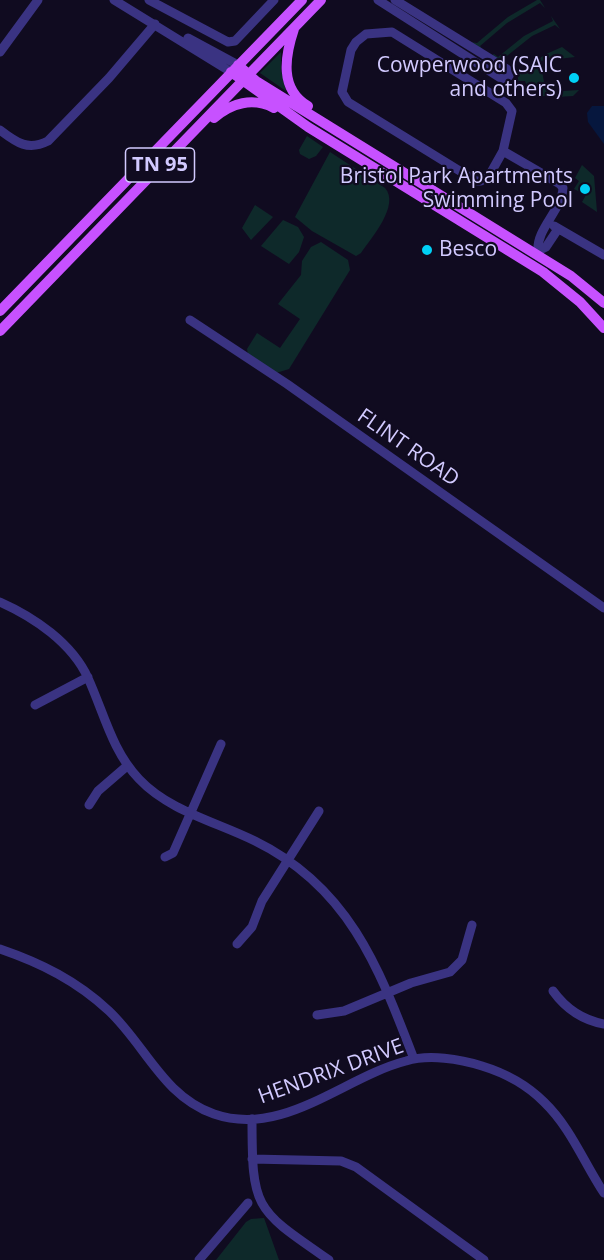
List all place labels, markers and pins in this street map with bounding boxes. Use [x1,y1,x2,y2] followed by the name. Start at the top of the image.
[377,53,562,103] place label: Cowperwood (SAIC and others)
[567,71,581,85] marker: Cowperwood (SAIC and others)
[340,164,573,214] place label: Bristol Park Apartments Swimming Pool
[578,182,592,196] marker: Bristol Park Apartments Swimming Pool
[439,237,497,263] place label: Besco
[420,243,434,257] marker: Besco

